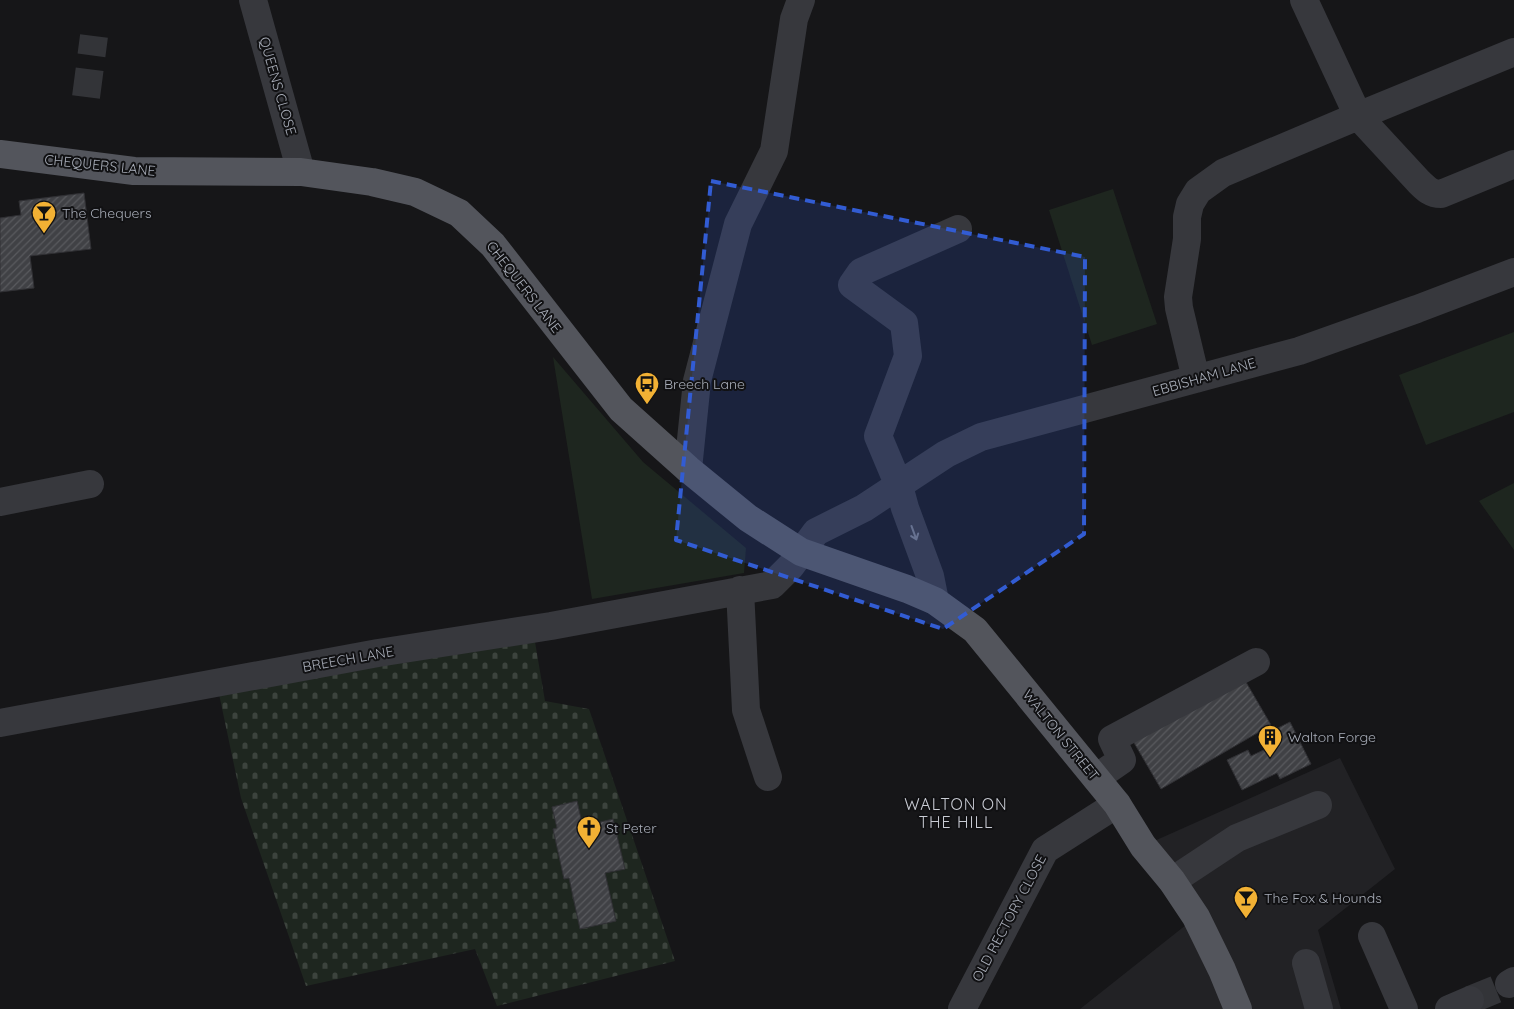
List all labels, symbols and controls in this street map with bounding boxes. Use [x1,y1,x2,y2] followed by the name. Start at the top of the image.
[255,35,301,137] street label: QUEENS CLOSE
[44,150,157,180] street label: CHEQUERS LANE
[31,200,57,234] bar icon: The Chequers
[62,204,151,222] place label: The Chequers
[483,237,565,337] street label: CHEQUERS LANE
[1150,354,1258,400] street label: EBBISHAM LANE
[634,371,660,405] bus stop icon: Breech Lane
[664,375,745,393] place label: Breech Lane
[910,524,919,540] one-way arrow
[301,642,395,676] street label: BREECH LANE
[1019,686,1103,784] street label: WALTON STREET
[1257,724,1283,758] building icon: Walton Forge
[1288,728,1376,746] place label: Walton Forge
[904,794,1008,832] district label: WALTON ON THE HILL
[576,815,602,849] church icon: St Peter
[606,819,657,837] place label: St Peter
[968,851,1050,985] street label: OLD RECTORY CLOSE
[1233,885,1259,919] bar icon: The Fox & Hounds
[1264,889,1382,907] place label: The Fox & Hounds

